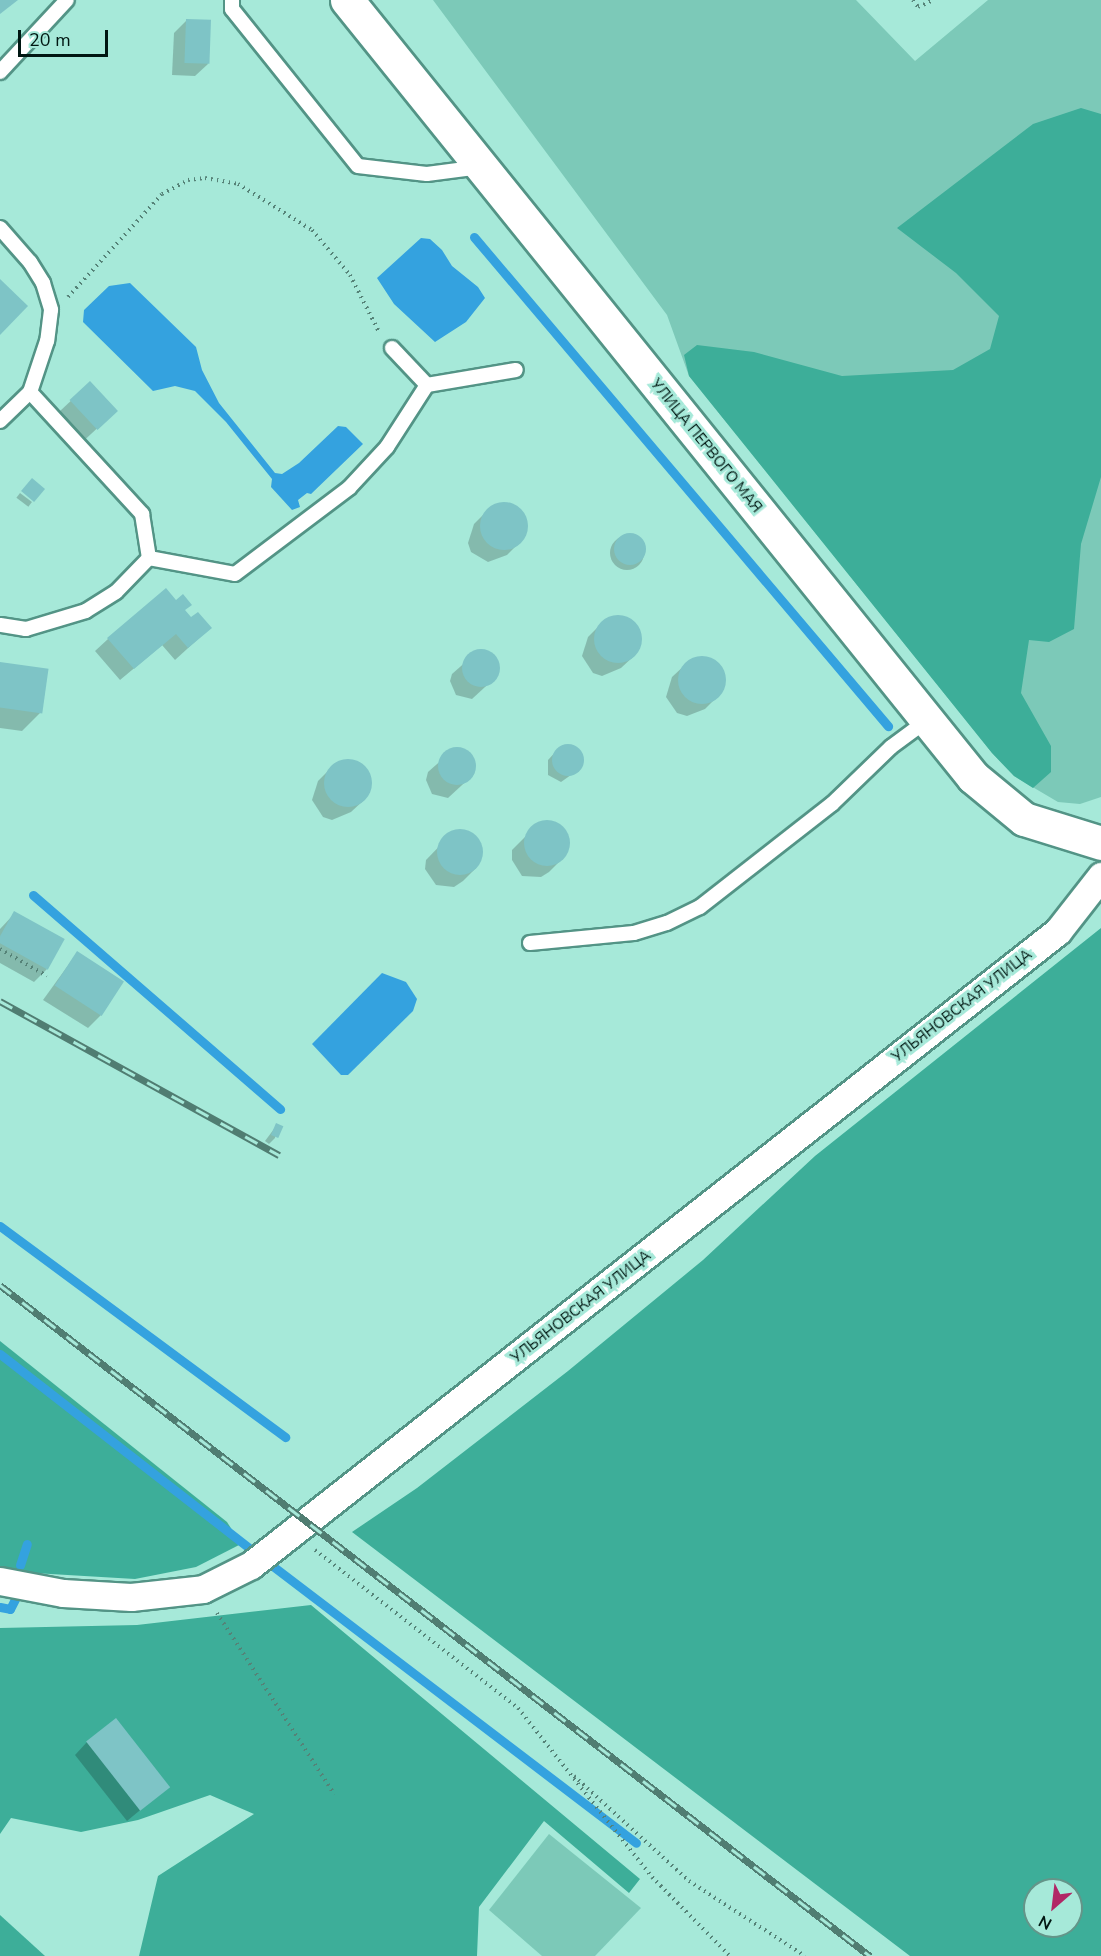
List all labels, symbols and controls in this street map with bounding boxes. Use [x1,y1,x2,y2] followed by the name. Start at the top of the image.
[21,18,111,56] scale bar
[29,28,71,52] text: 20 m
[646,375,766,517] street label: УЛИЦА ПЕРВОГО МАЯ
[888,946,1036,1066] street label: УЛЬЯНОВСКАЯ УЛИЦА
[507,1247,655,1367] street label: УЛЬЯНОВСКАЯ УЛИЦА
[1023,1878,1083,1938] north arrow
[1035,1910,1056,1935] text: N

